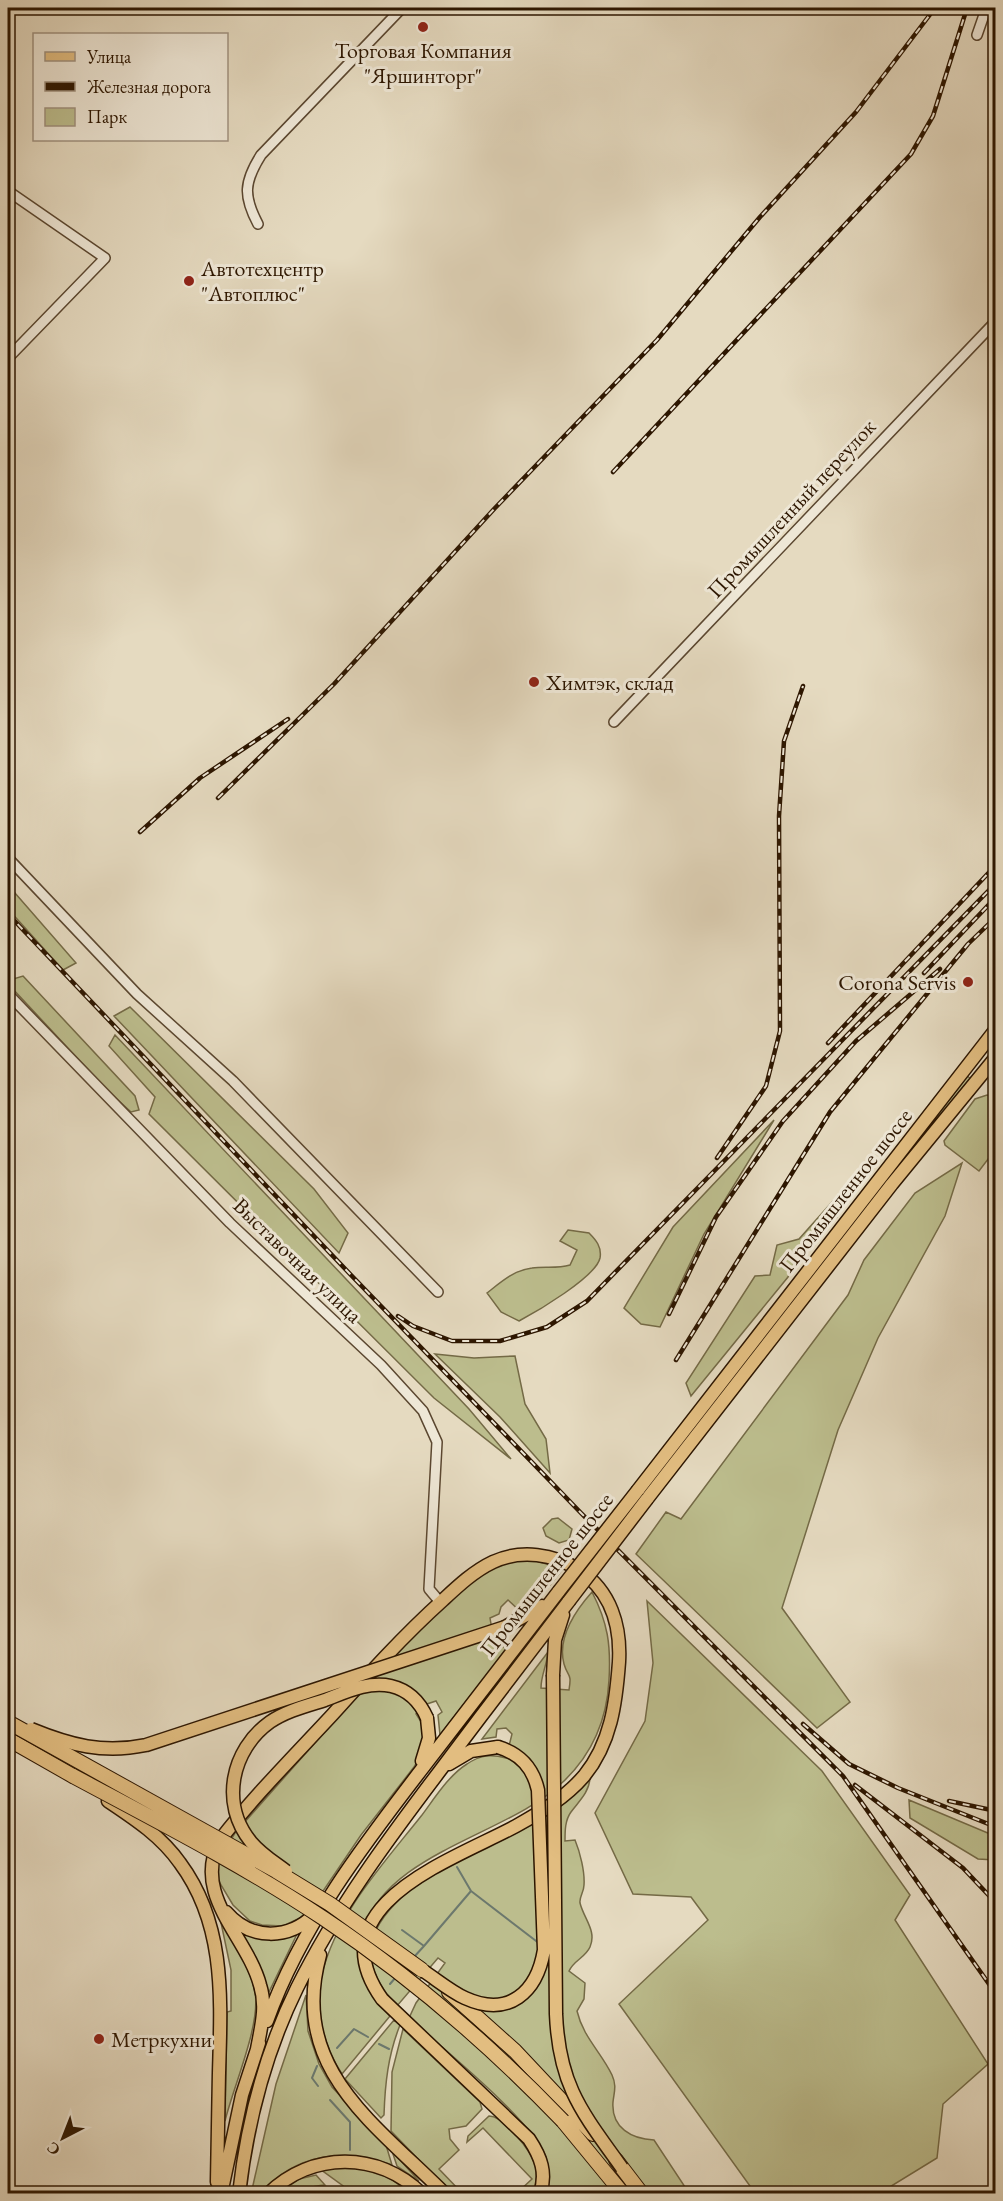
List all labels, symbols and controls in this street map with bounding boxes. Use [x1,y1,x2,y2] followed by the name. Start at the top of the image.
[416,20,430,34] marker: Торговая Компания "Яршинторг"
[33,33,228,141] legend
[334,36,512,90] place label: Торговая Компания "Яршинторг"
[86,45,132,68] text: Улица
[86,75,212,98] text: Железная дорога
[87,105,127,128] text: Парк
[200,254,324,308] place label: Автотехцентр "Автоплюс"
[182,274,196,288] marker: Автотехцентр "Автоплюс"
[701,412,882,604] street label: Промышленный переулок
[545,668,673,697] place label: Химтэк, склад
[527,675,541,689] marker: Химтэк, склад
[838,968,956,997] place label: Corona Servis
[961,975,975,989] marker: Corona Servis
[772,1102,919,1278] street label: Промышленное шоссе
[227,1191,369,1330] street label: Выставочная улица
[473,1486,620,1662] street label: Промышленное шоссе
[111,2025,212,2054] place label: Метркухни
[92,2032,106,2046] marker: Метркухни
[33,2108,93,2168] north arrow
[42,2137,65,2160] text: С

